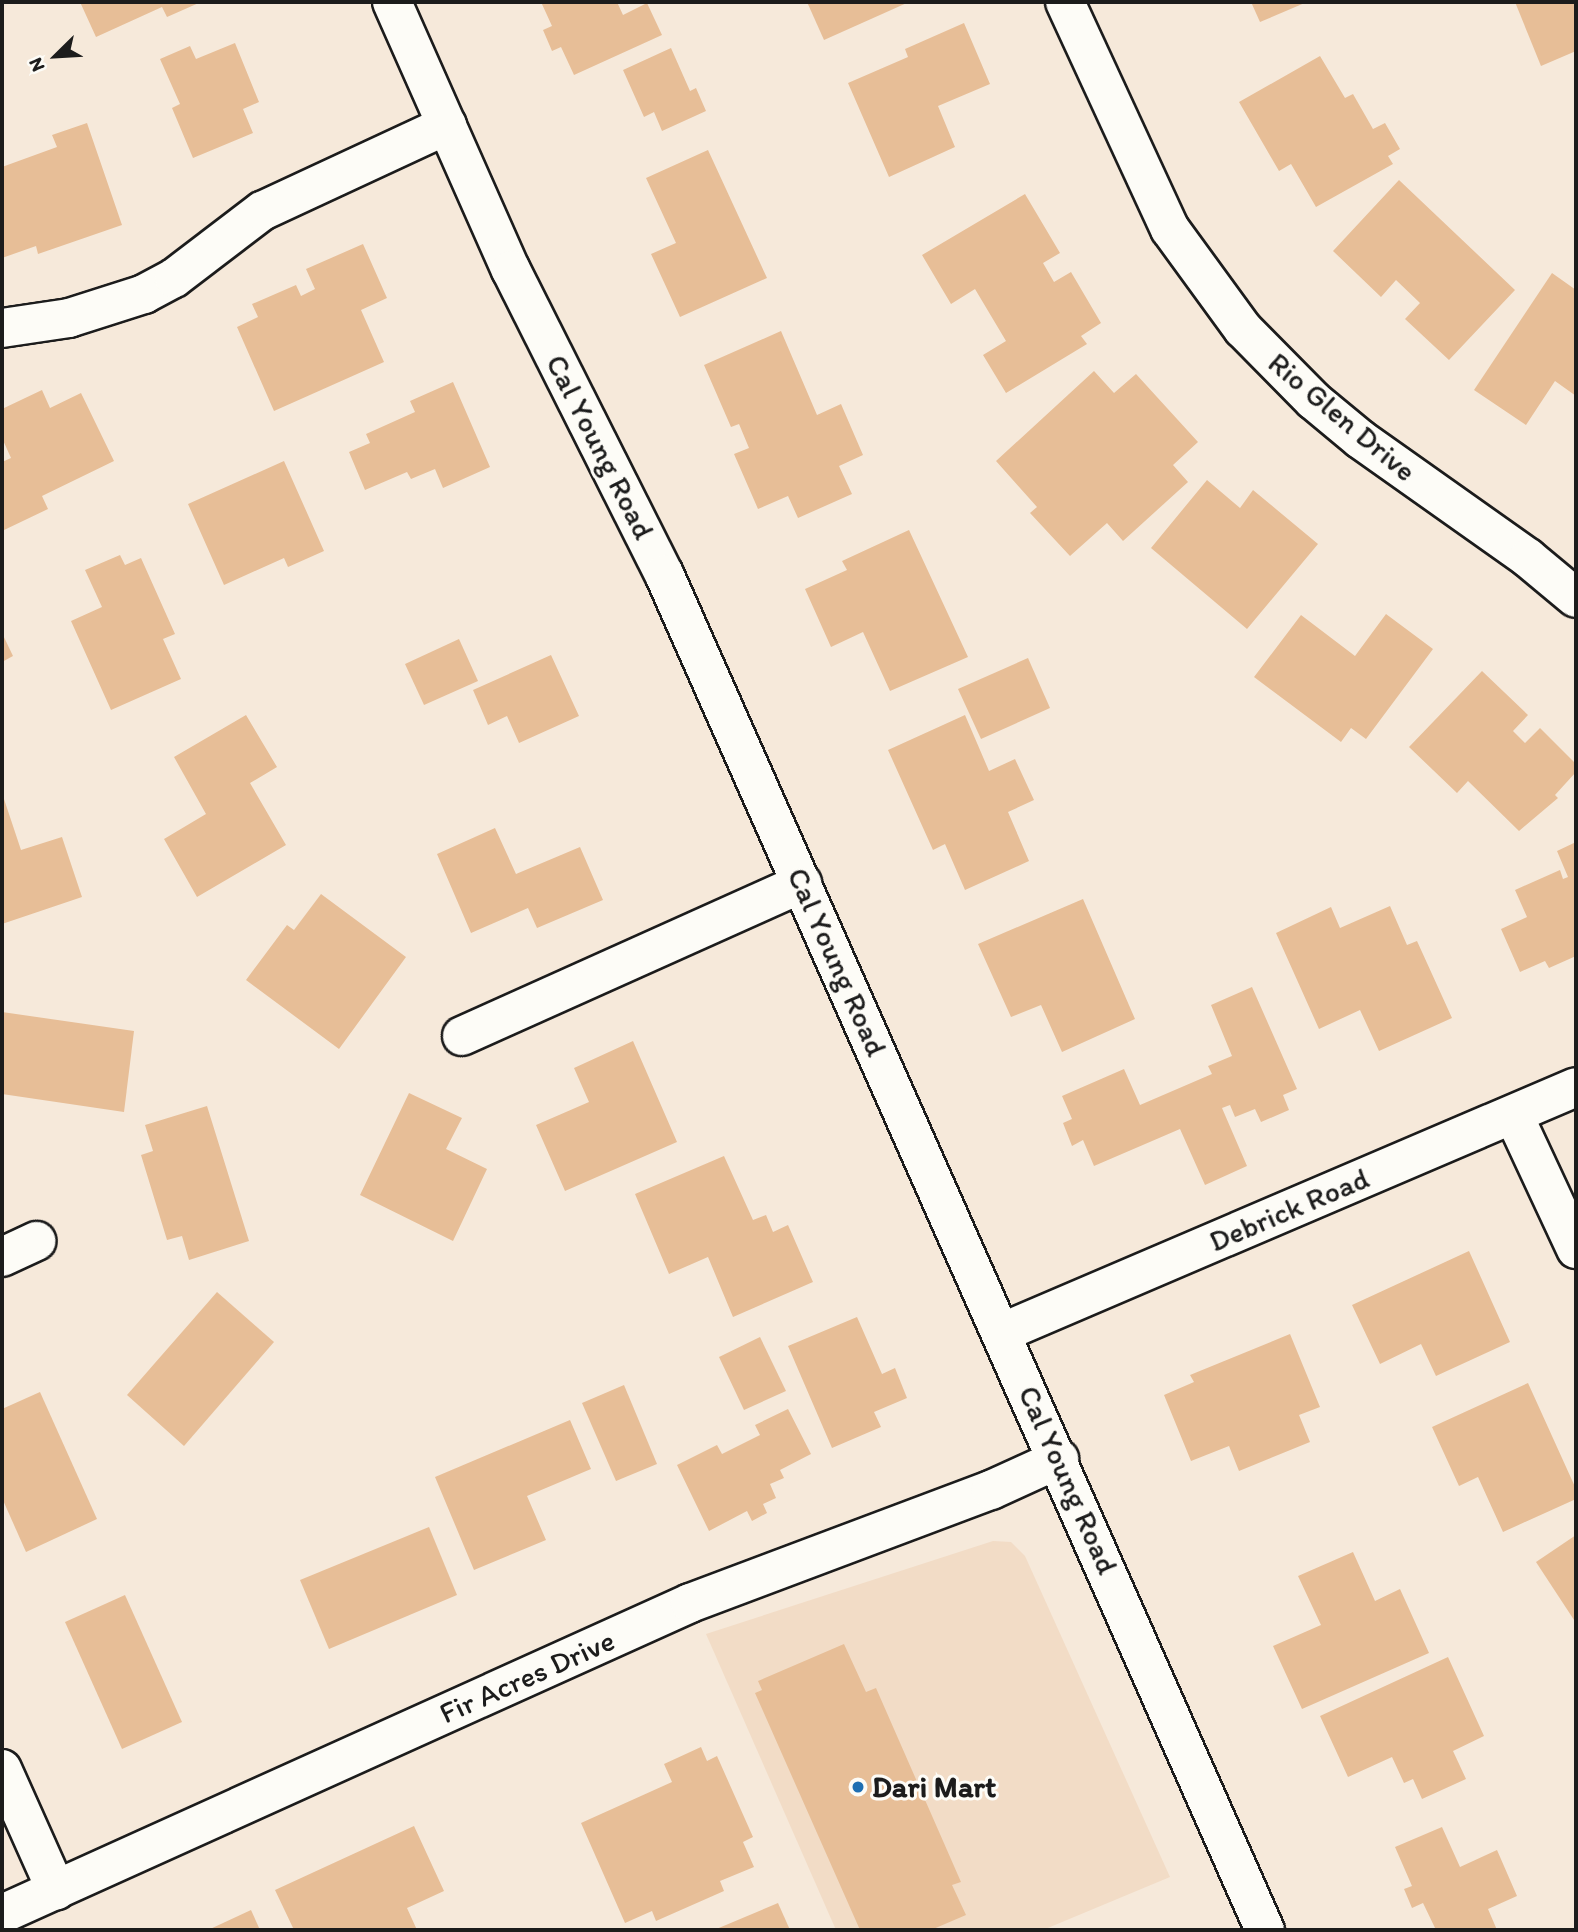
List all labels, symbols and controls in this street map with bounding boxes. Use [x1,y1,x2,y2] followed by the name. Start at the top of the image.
[21,21,91,91] north arrow
[23,54,49,75] text: N
[1261,345,1423,489] street label: Rio Glen Drive
[538,349,662,545] street label: Cal Young Road
[780,863,894,1061] street label: Cal Young Road
[1204,1160,1374,1260] street label: Debrick Road
[1011,1381,1125,1579] street label: Cal Young Road
[434,1622,620,1732] street label: Fir Acres Drive
[872,1769,996,1805] place label: Dari Mart
[850,1779,866,1795] marker: Dari Mart

